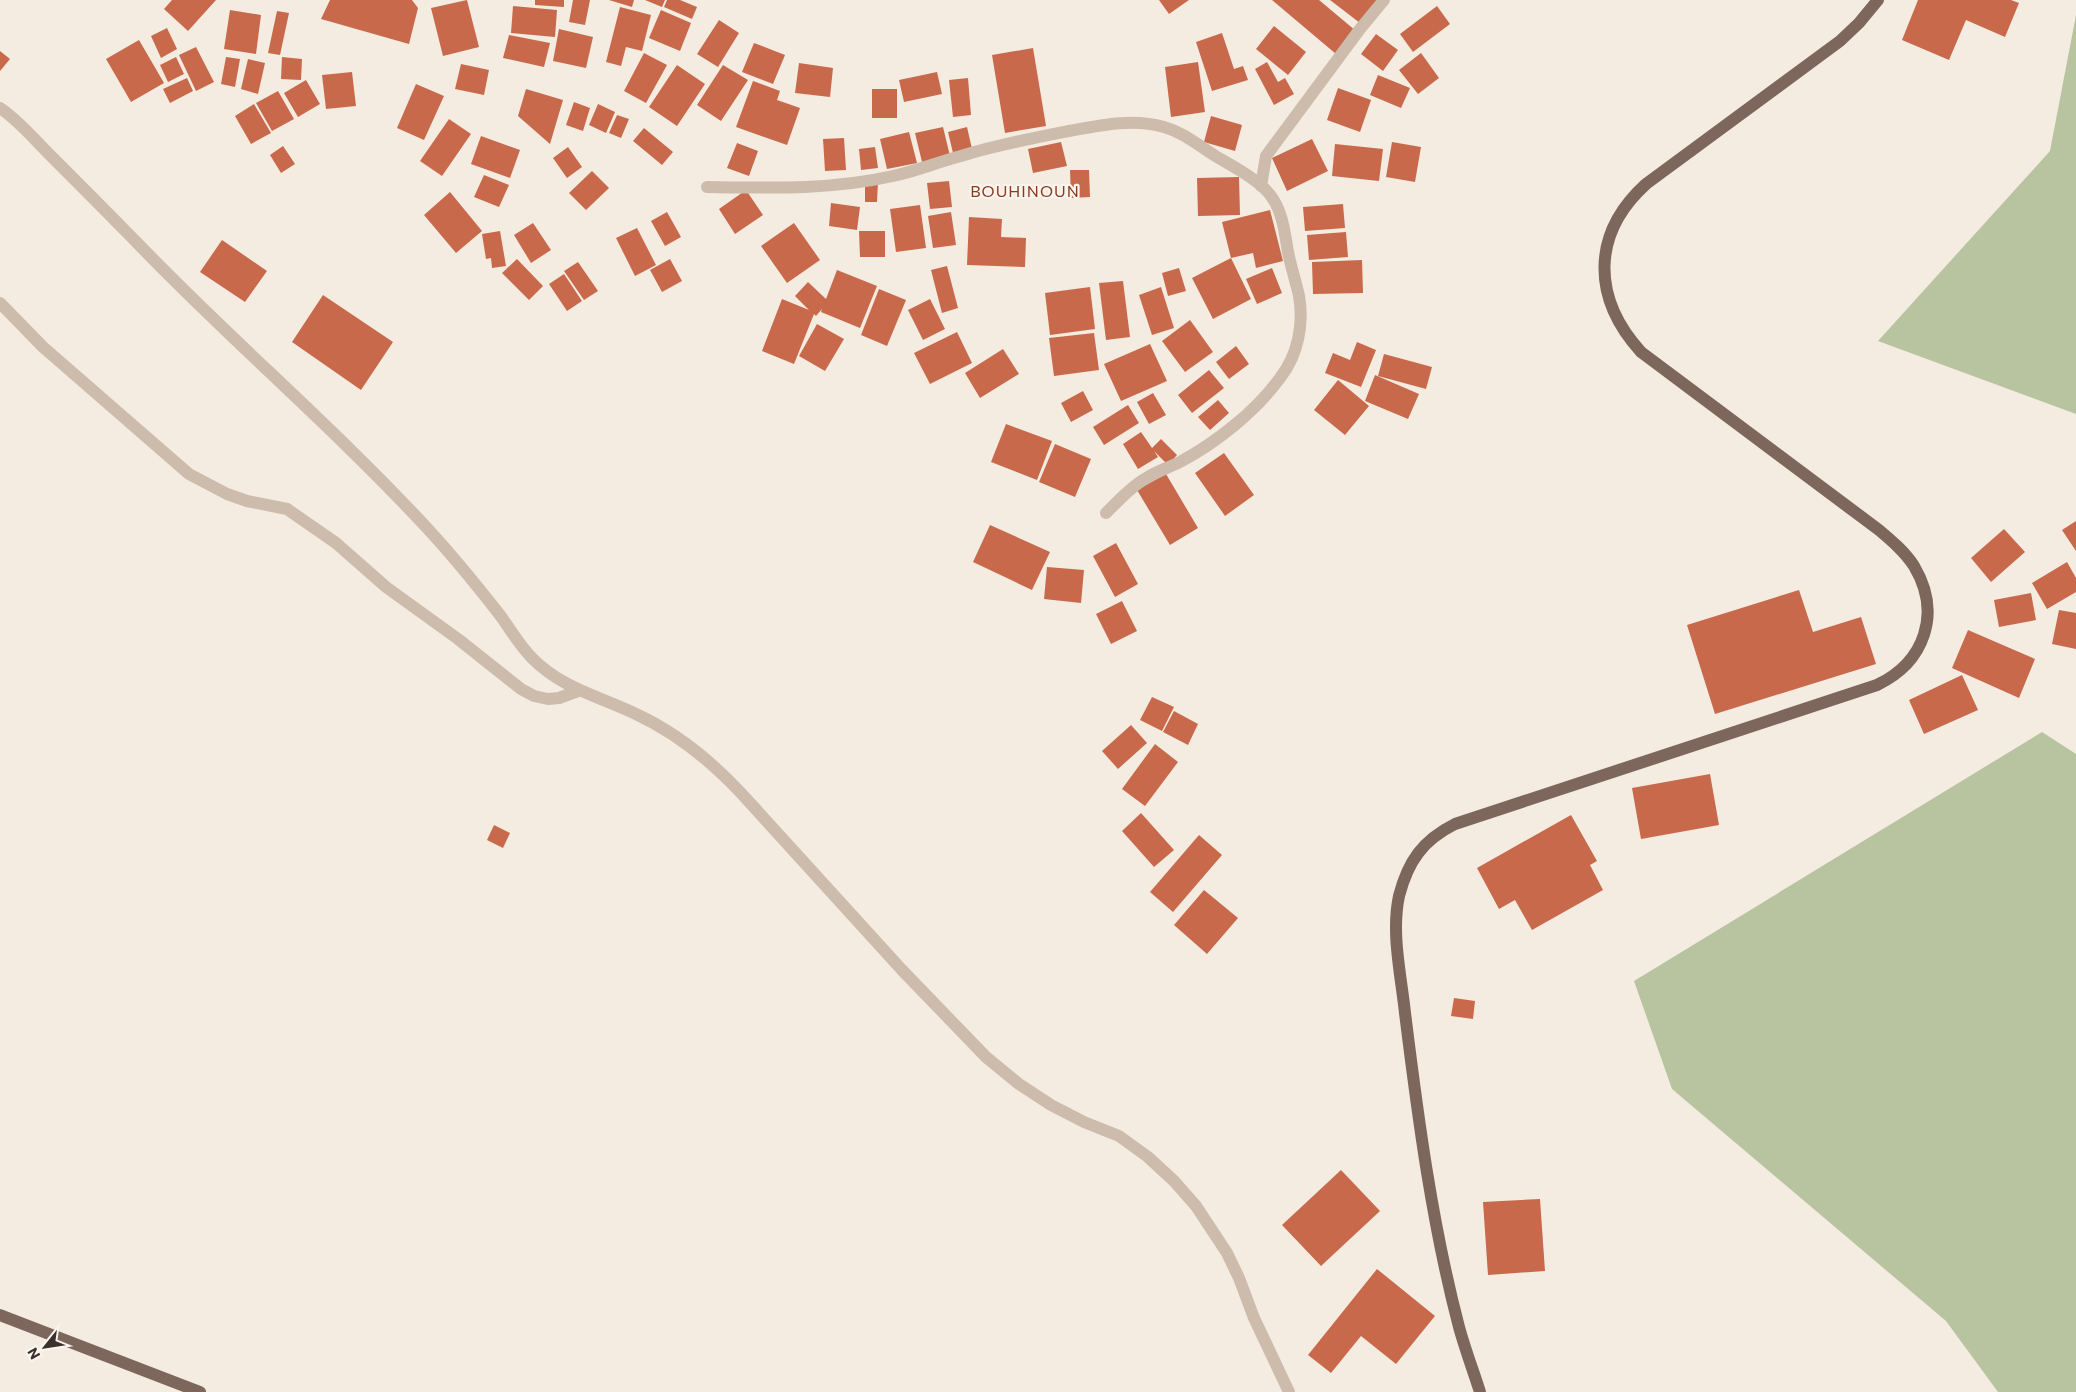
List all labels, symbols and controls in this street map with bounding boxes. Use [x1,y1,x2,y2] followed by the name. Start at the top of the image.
[970,181,1080,200] district label: BOUHINOUN
[20,1322,70,1372] north arrow
[23,1345,43,1363] text: N

